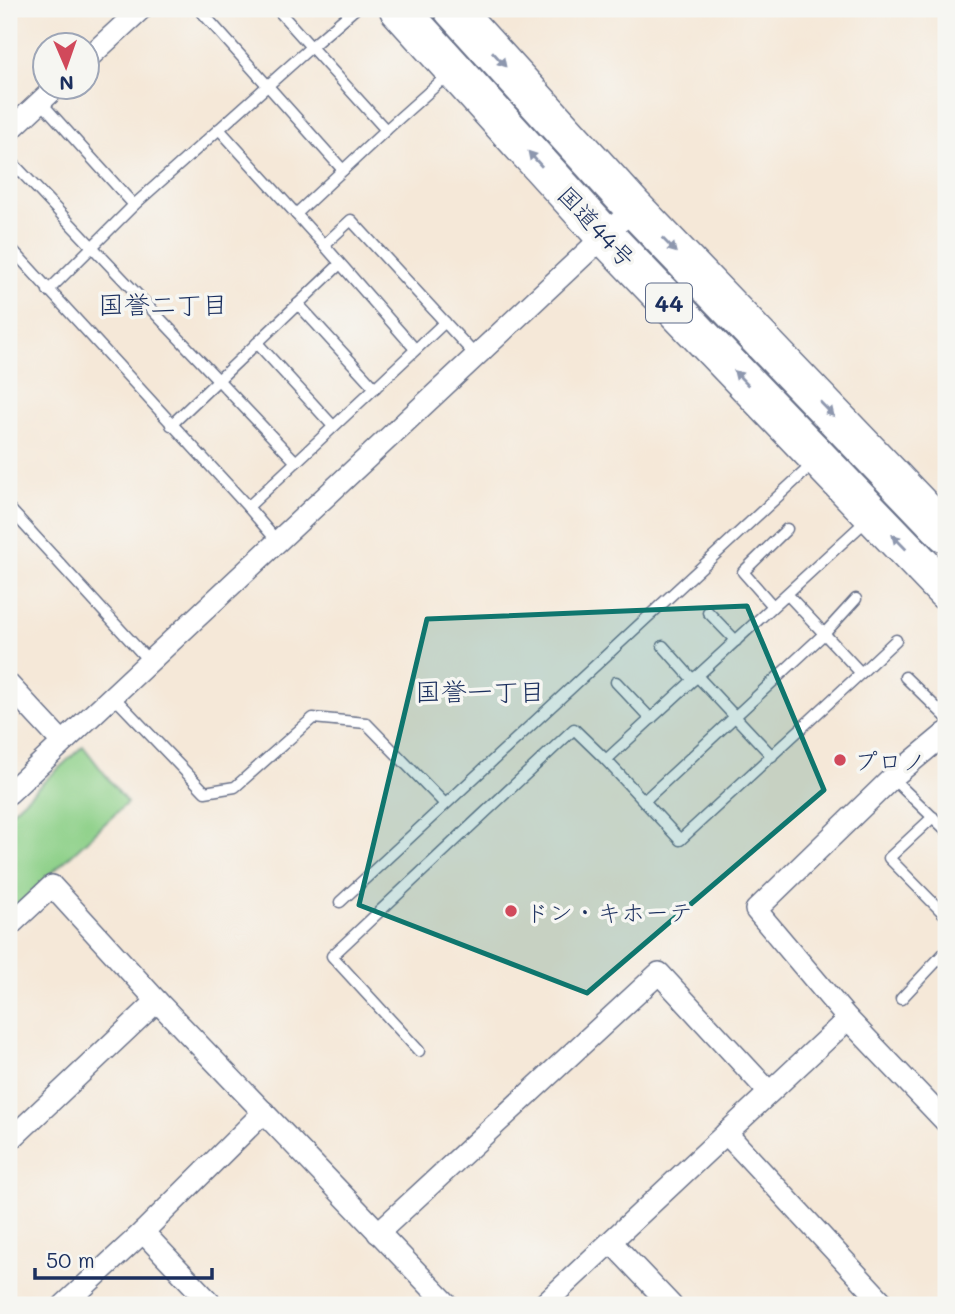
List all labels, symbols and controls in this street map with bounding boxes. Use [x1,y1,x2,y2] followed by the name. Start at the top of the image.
[32,32,102,102] north arrow
[490,50,506,67] one-way arrow
[59,71,74,96] text: N
[527,151,543,168] one-way arrow
[552,179,642,273] street label: 国道44号
[661,236,678,253] one-way arrow
[646,284,692,322] road number: 44
[98,287,228,321] district label: 国誉二丁目
[733,369,750,386] one-way arrow
[818,400,835,417] one-way arrow
[891,534,907,551] one-way arrow
[415,674,545,708] district label: 国誉一丁目
[854,745,926,776] place label: プロノ
[832,752,848,768] marker: プロノ
[525,896,693,927] place label: ドン・キホーテ
[503,903,519,919] marker: ドン・キホーテ
[35,1237,212,1281] scale bar
[46,1246,95,1273] text: 50 m

